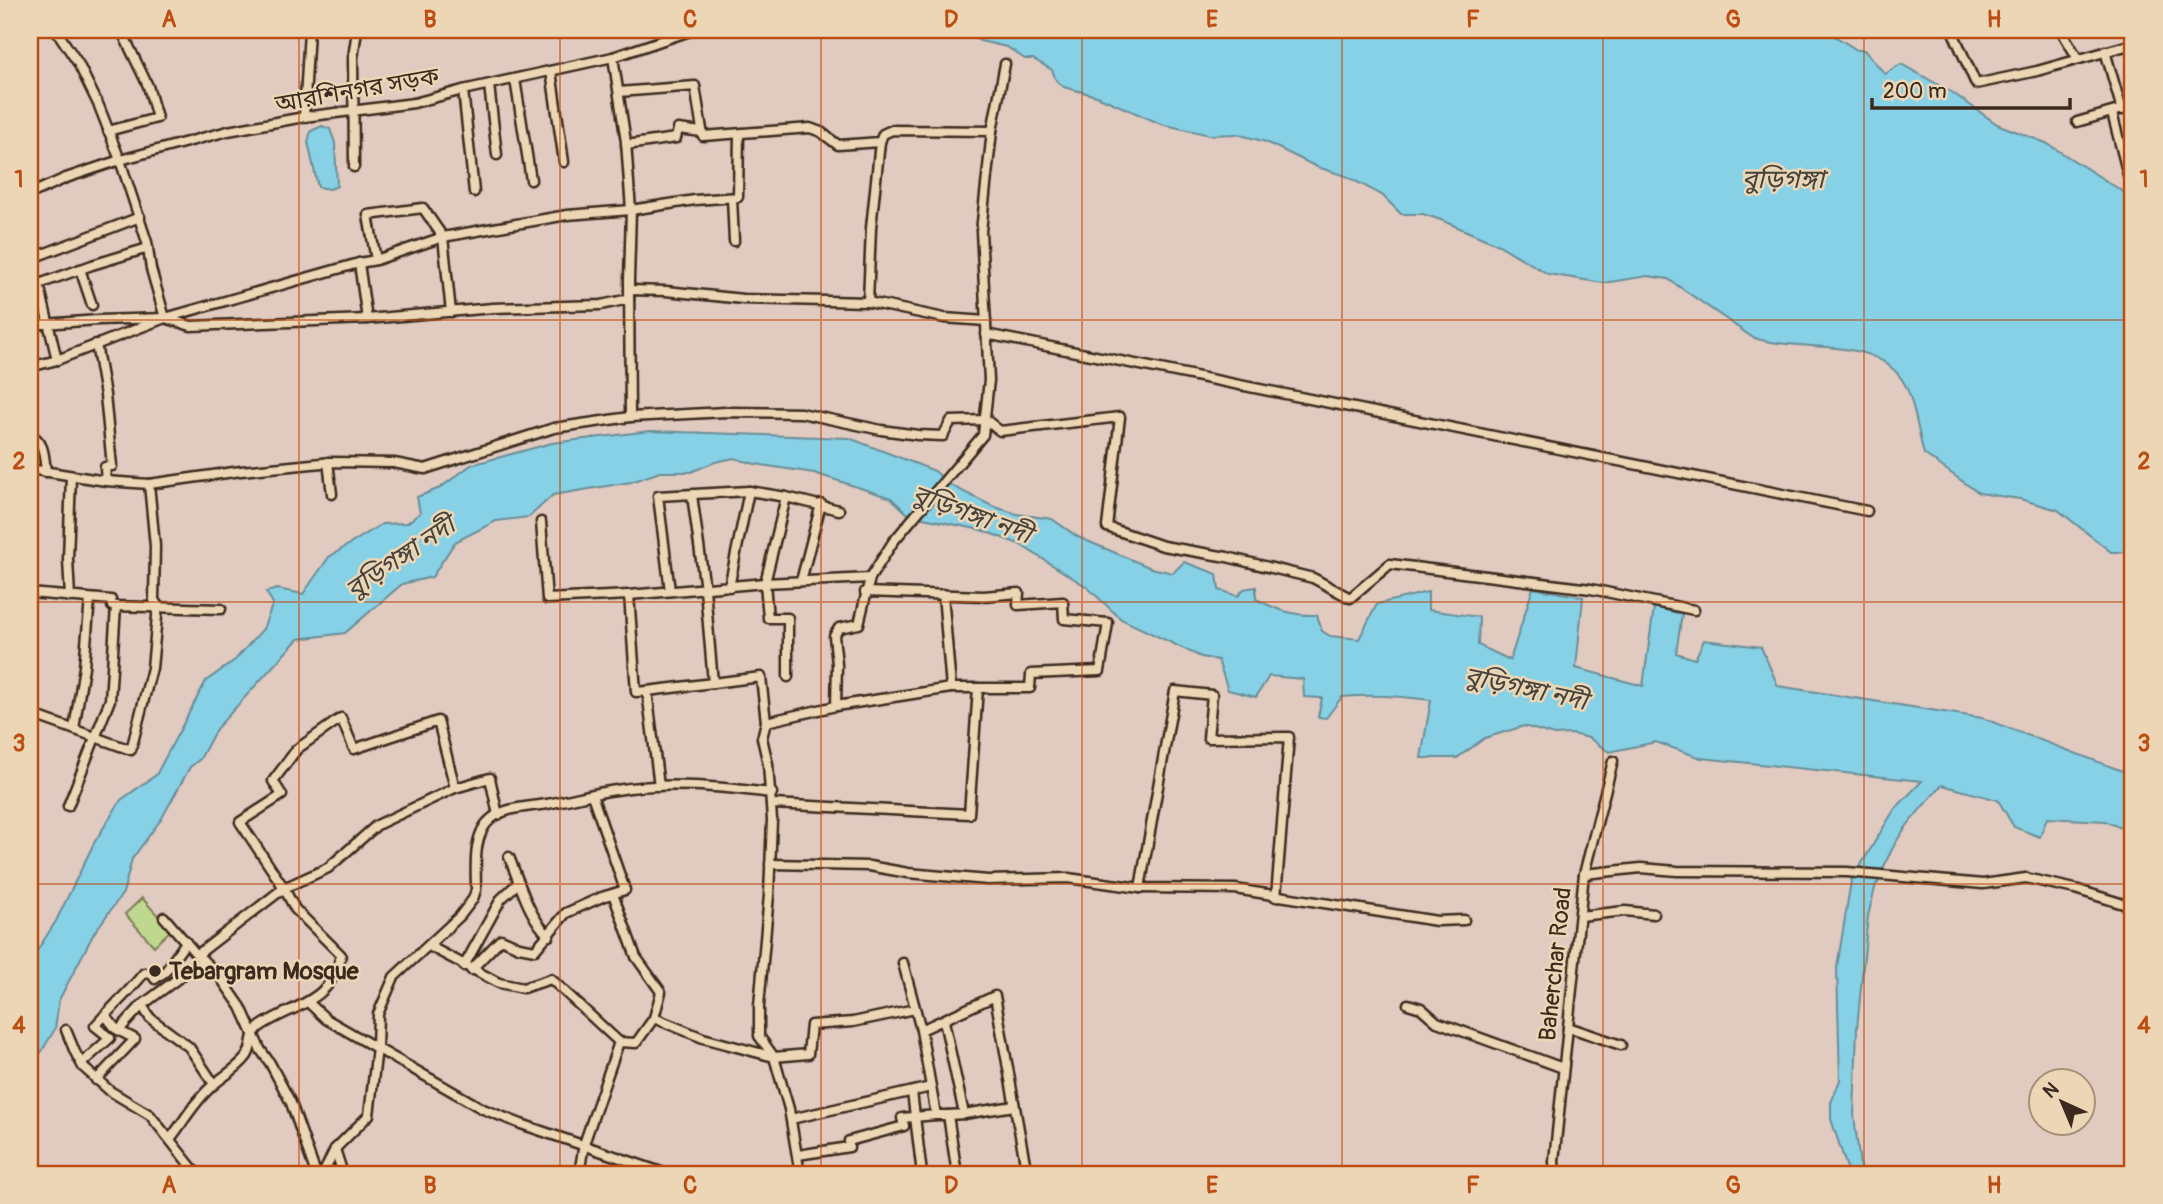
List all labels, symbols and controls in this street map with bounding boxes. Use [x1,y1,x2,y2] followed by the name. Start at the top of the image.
[162,5,177,34] text: A
[423,5,437,34] text: B
[683,5,697,34] text: C
[944,5,958,34] text: D
[1206,5,1218,34] text: E
[1466,5,1480,34] text: F
[1725,5,1741,34] text: G
[1987,5,2001,34] text: H
[272,62,442,119] street label: আরশিনগর সড়ক
[1872,66,2070,110] scale bar
[1883,78,1947,105] text: 200 m
[1742,164,1829,196] water label: বুড়িগঙ্গা
[15,165,24,194] text: 1
[2140,165,2149,194] text: 1
[13,447,26,476] text: 2
[2138,447,2151,476] text: 2
[907,479,1041,553] water label: বুড়িগঙ্গা নদী
[340,507,466,606] water label: বুড়িগঙ্গা নদী
[1461,660,1595,719] water label: বুড়িগঙ্গা নদী
[13,729,25,758] text: 3
[2138,729,2150,758] text: 3
[1533,886,1578,1042] street label: Baherchar Road
[168,957,360,986] place label: Tebargram Mosque
[147,963,163,979] marker: Tebargram Mosque
[12,1011,26,1040] text: 4
[2137,1011,2151,1040] text: 4
[2026,1068,2096,1138] north arrow
[2038,1077,2064,1104] text: N
[162,1171,177,1200] text: A
[423,1171,437,1200] text: B
[683,1171,697,1200] text: C
[944,1171,958,1200] text: D
[1206,1171,1218,1200] text: E
[1466,1171,1480,1200] text: F
[1725,1171,1741,1200] text: G
[1987,1171,2001,1200] text: H

